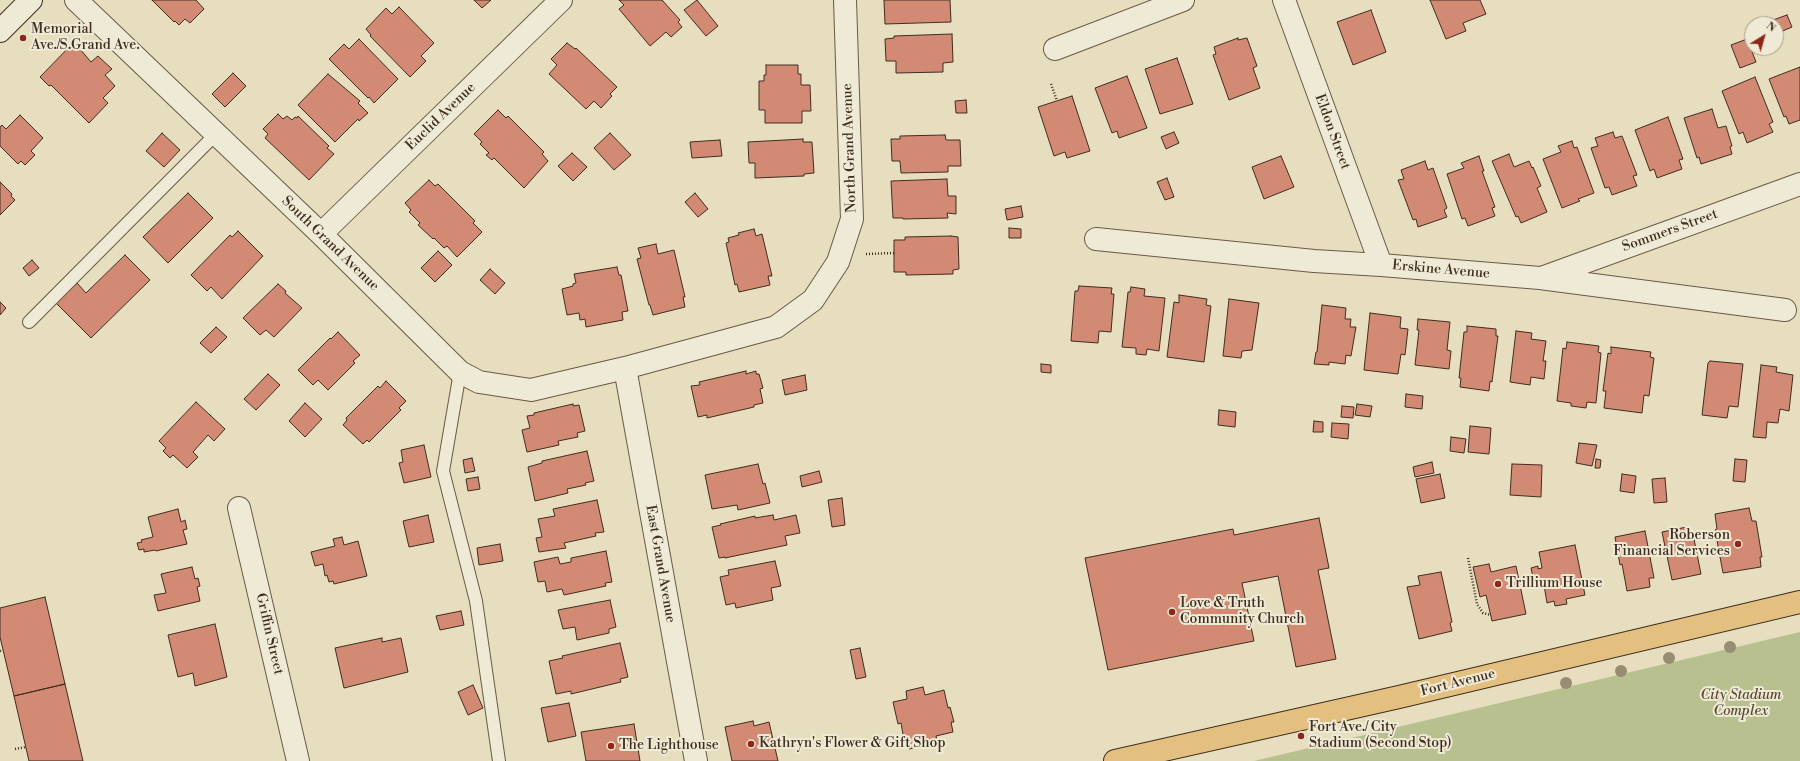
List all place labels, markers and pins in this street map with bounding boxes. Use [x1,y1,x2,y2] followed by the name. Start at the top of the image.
[31,22,140,54] place label: Memorial Ave./S.Grand Ave.
[18,33,28,43] marker: Memorial Ave./S.Grand Ave.
[1613,528,1730,560] place label: Roberson Financial Services
[1733,539,1743,549] marker: Roberson Financial Services
[1506,576,1603,592] place label: Trillium House
[1493,579,1503,589] marker: Trillium House
[1180,596,1305,628] place label: Love & Truth Community Church
[1167,607,1177,617] marker: Love & Truth Community Church
[1309,720,1452,752] place label: Fort Ave./ City Stadium (Second Stop)
[1296,731,1306,741] marker: Fort Ave./ City Stadium (Second Stop)
[759,736,945,752] place label: Kathryn's Flower & Gift Shop
[619,738,719,754] place label: The Lighthouse
[746,739,756,749] marker: Kathryn's Flower & Gift Shop
[606,741,616,751] marker: The Lighthouse

